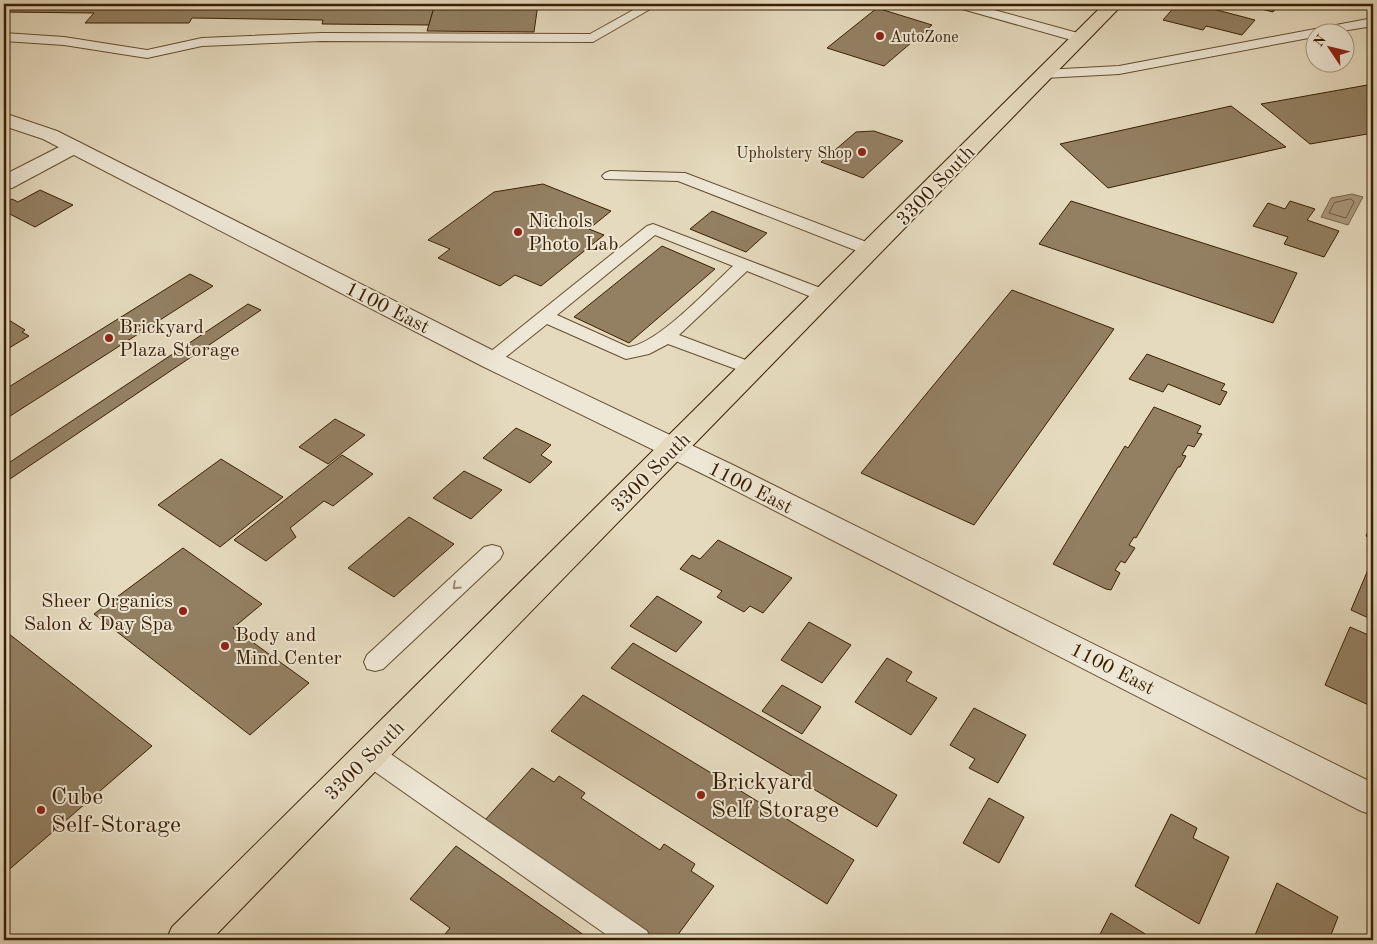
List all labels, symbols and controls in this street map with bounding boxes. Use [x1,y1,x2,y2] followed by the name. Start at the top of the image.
[1304,22,1354,72] north arrow
[874,30,886,42] marker: AutoZone
[890,30,959,46] place label: AutoZone
[1311,32,1329,50] text: N
[894,142,979,230] street label: 3300 South
[736,146,852,162] place label: Upholstery Shop
[856,146,868,158] marker: Upholstery Shop
[528,212,618,255] place label: Nichols Photo Lab
[512,226,524,238] marker: Nichols Photo Lab
[342,279,432,338] street label: 1100 East
[119,318,240,361] place label: Brickyard Plaza Storage
[103,332,115,344] marker: Brickyard Plaza Storage
[608,430,695,517] street label: 3300 South
[705,459,795,518] street label: 1100 East
[452,580,461,589] one-way arrow
[24,592,173,635] place label: Sheer Organics Salon & Day Spa
[177,605,189,617] marker: Sheer Organics Salon & Day Spa
[235,626,342,669] place label: Body and Mind Center
[219,640,231,652] marker: Body and Mind Center
[1067,640,1157,699] street label: 1100 East
[322,718,409,805] street label: 3300 South
[711,771,839,823] place label: Brickyard Self Storage
[51,786,181,838] place label: Cube Self-Storage
[695,789,707,801] marker: Brickyard Self Storage
[35,804,47,816] marker: Cube Self-Storage

